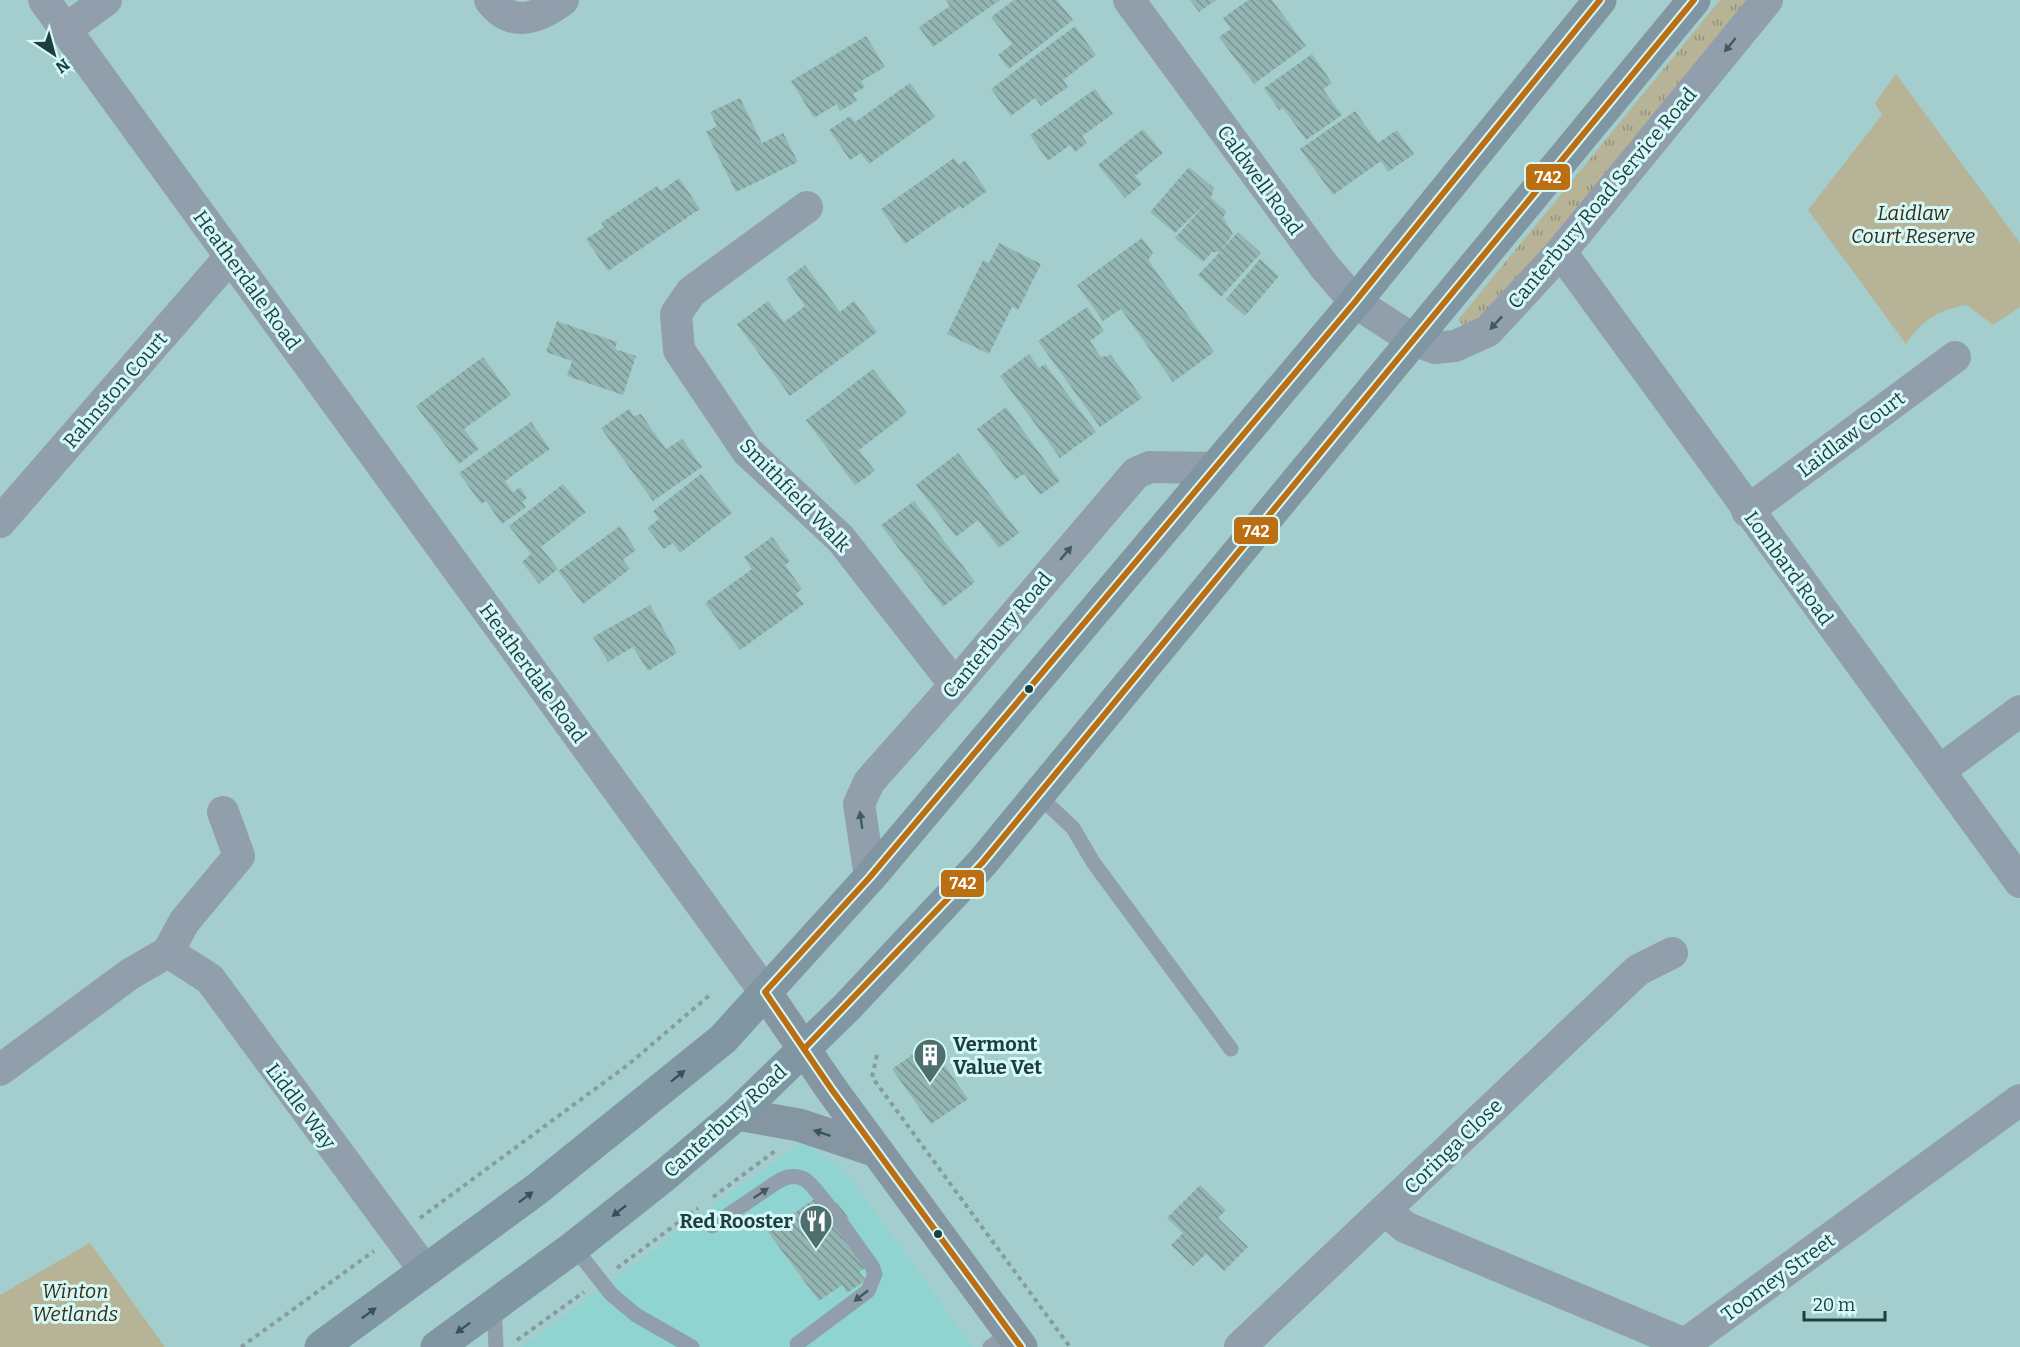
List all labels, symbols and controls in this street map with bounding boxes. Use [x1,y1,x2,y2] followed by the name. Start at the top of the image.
[24,24,84,84] north arrow
[1724,37,1737,52] one-way arrow
[52,54,73,77] text: N
[1502,83,1702,313] street label: Canterbury Road Service Road
[1212,120,1308,240] street label: Caldwell Road
[1525,163,1571,191] line badge: 742
[1534,168,1562,187] text: 742
[1851,201,1975,248] park label: Laidlaw Court Reserve
[188,206,306,355] street label: Heatherdale Road
[1489,315,1503,330] one-way arrow
[58,327,172,453] street label: Rahnston Court
[1793,386,1909,482] street label: Laidlaw Court
[735,433,856,557] street label: Smithfield Walk
[1740,506,1839,630] street label: Lombard Road
[1233,516,1279,545] line badge: 742
[1242,522,1270,541] text: 742
[1059,545,1072,561] one-way arrow
[937,567,1057,703] street label: Canterbury Road
[474,599,592,748] street label: Heatherdale Road
[1023,683,1035,695] unlabelled marker
[856,810,865,829] one-way arrow
[940,869,985,898] line badge: 742
[949,874,977,893] text: 742
[953,1032,1042,1079] place label: Vermont Value Vet
[912,1037,948,1084] building icon: Vermont Value Vet
[261,1059,341,1154] street label: Liddle Way
[659,1059,792,1183] street label: Canterbury Road
[670,1069,686,1082] one-way arrow
[1399,1093,1507,1199] street label: Coringa Close
[813,1128,831,1137] one-way arrow
[752,1187,768,1199] one-way arrow
[517,1191,533,1203] one-way arrow
[798,1203,834,1250] restaurant icon: Red Rooster
[611,1205,626,1217] one-way arrow
[680,1209,794,1233] place label: Red Rooster
[932,1228,944,1240] unlabelled marker
[1717,1228,1839,1326] street label: Toomey Street
[32,1279,118,1326] park label: Winton Wetlands
[1804,1284,1885,1322] scale bar
[853,1290,869,1302] one-way arrow
[1813,1294,1855,1316] text: 20 m
[360,1307,376,1319] one-way arrow
[455,1322,471,1334] one-way arrow

